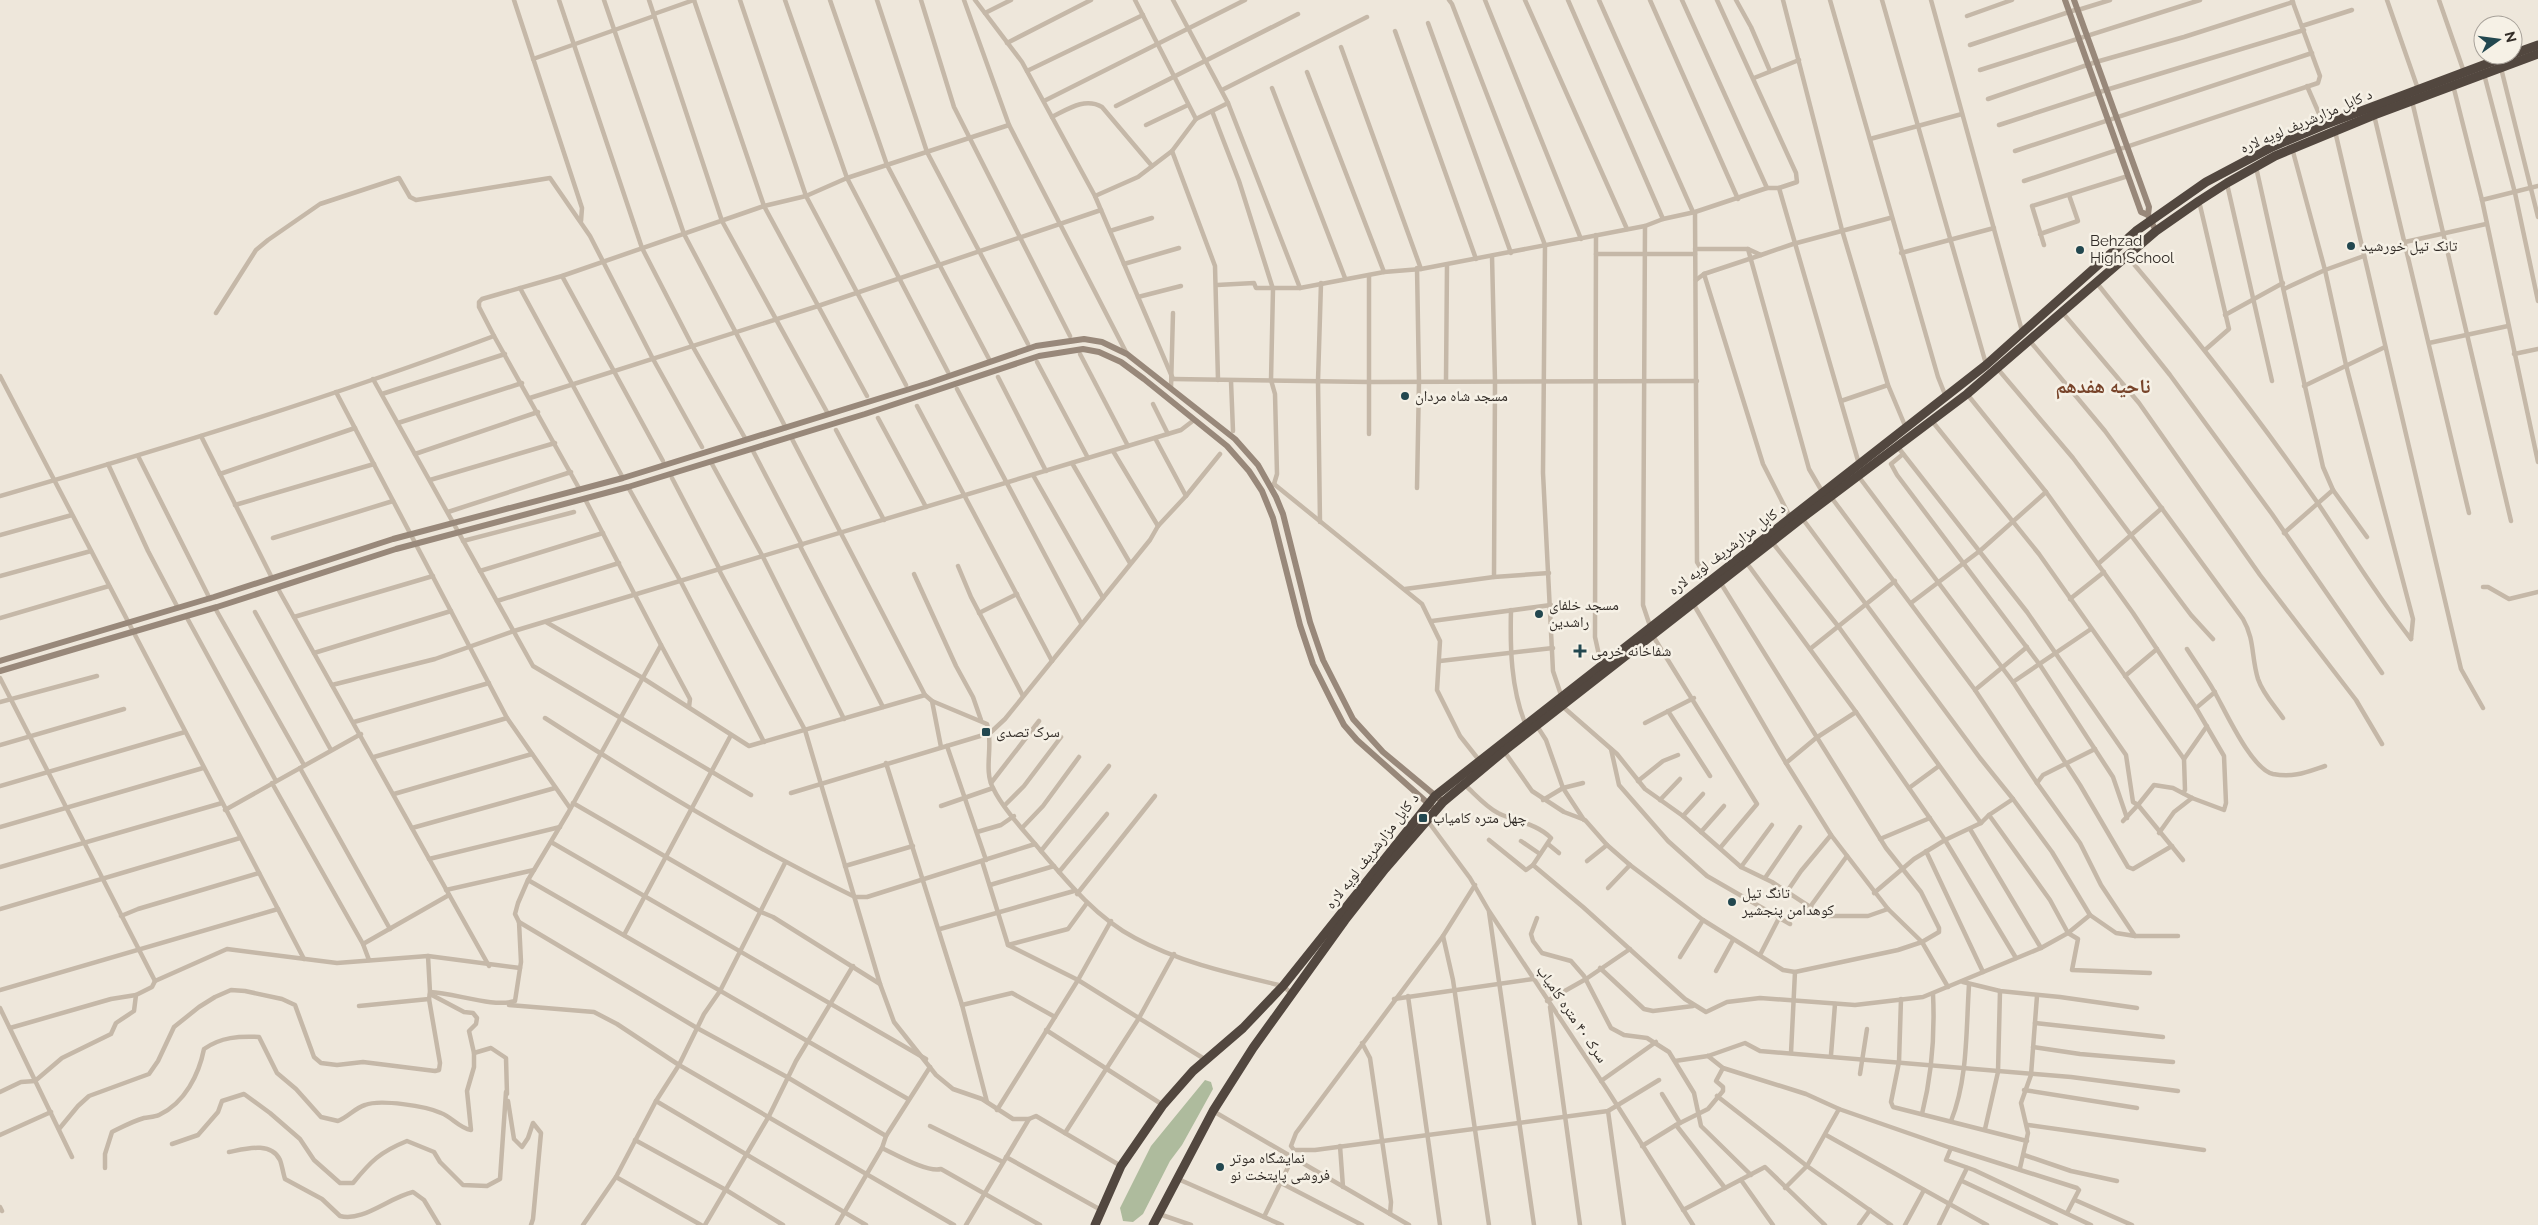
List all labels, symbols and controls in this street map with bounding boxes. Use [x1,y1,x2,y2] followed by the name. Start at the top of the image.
[2473,15,2523,65] north arrow
[2502,30,2520,44] text: N
[2237,85,2375,158] street label: د کابل مزارشریف لویه لاره
[2090,232,2175,267] place label: Behzad High School
[2361,237,2458,256] place label: تانک تیل خورشید
[2345,240,2357,252] marker: تانک تیل خورشید
[2074,244,2086,256] marker: Behzad High School
[2055,374,2151,400] district label: ناحیه هفدهم
[1415,387,1508,406] place label: مسجد شاه مردان
[1399,390,1411,402] marker: مسجد شاه مردان
[1665,499,1790,600] street label: د کابل مزارشریف لویه لاره
[1549,596,1619,632] place label: مسجد خلفای راشدین
[1533,608,1545,620] marker: مسجد خلفای راشدین
[1591,642,1671,661] place label: شفاخانه خرمی
[1573,644,1587,658] marker: شفاخانه خرمی
[996,723,1060,742] place label: سرک تصدی
[980,726,992,738] marker: سرک تصدی
[1321,790,1424,913] street label: د کابل مزارشریف لویه لاره
[1433,809,1527,828] place label: چهل متره کامیاب
[1417,812,1429,824] marker: چهل متره کامیاب
[1741,884,1834,920] place label: تانگ تیل کوهدامن پنجشیر
[1726,896,1738,908] marker: تانگ تیل کوهدامن پنجشیر
[1533,962,1611,1066] street label: سرک ۴۰ متره کامیاب
[1229,1149,1330,1185] place label: نمایشگاه موتر فروشی پایتخت نو
[1214,1161,1226,1173] marker: نمایشگاه موتر فروشی پایتخت نو

